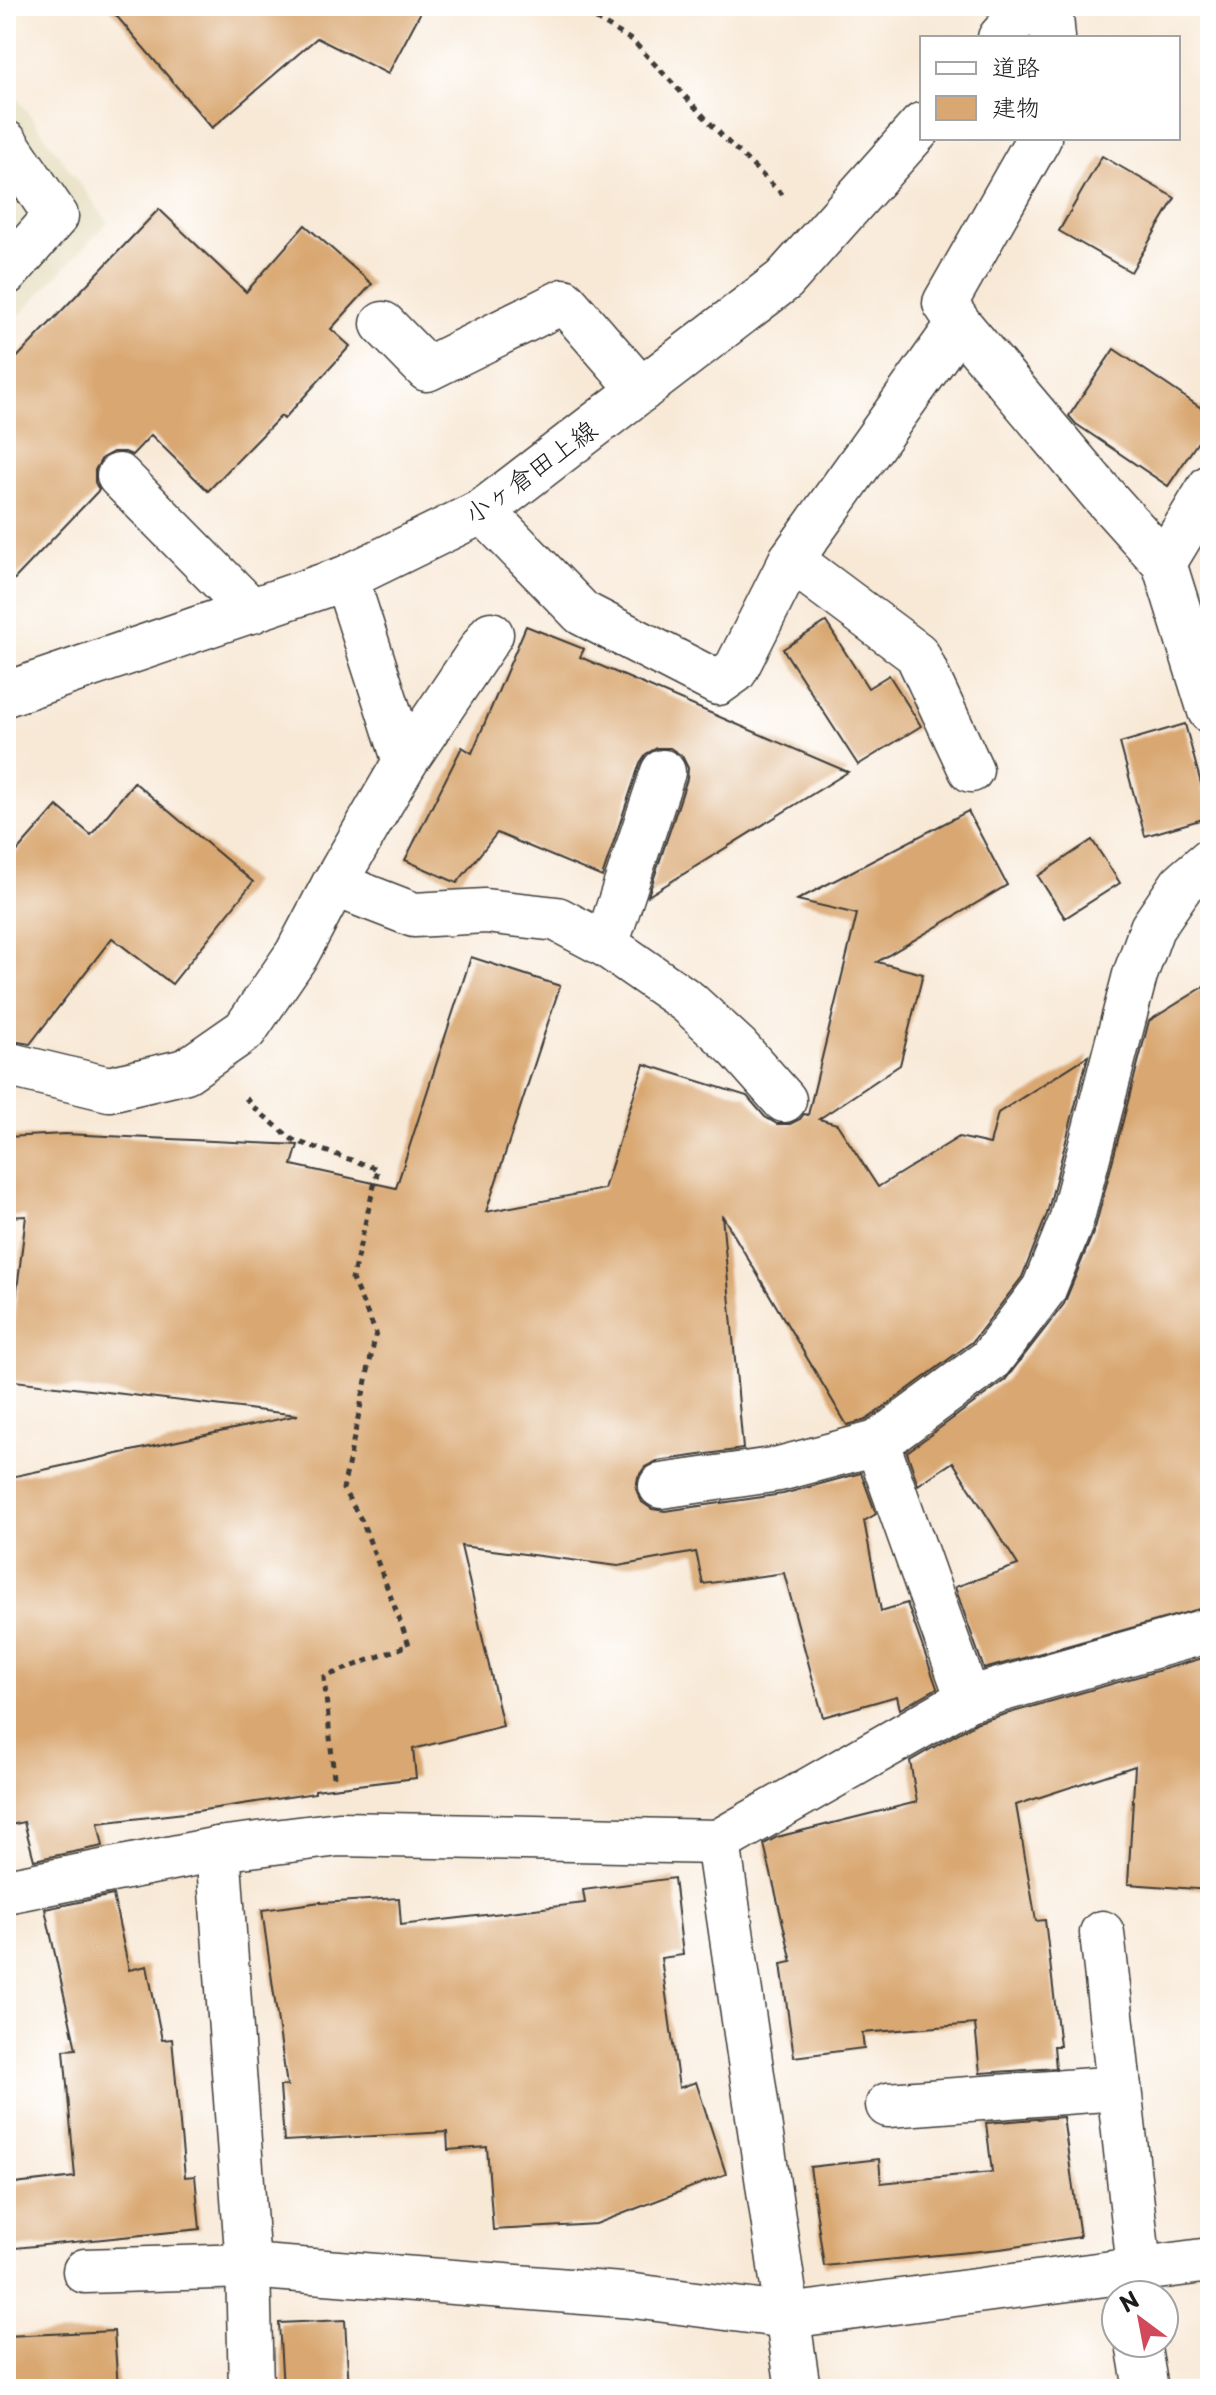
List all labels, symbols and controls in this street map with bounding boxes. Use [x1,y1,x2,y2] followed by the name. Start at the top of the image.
[920,36,1180,140] legend
[992,48,1040,84] text: 道路
[992,88,1040,124] text: 建物
[455,409,605,533] street label: 小ヶ倉田上線
[1100,2279,1180,2359] north arrow
[1112,2282,1145,2319] text: N

